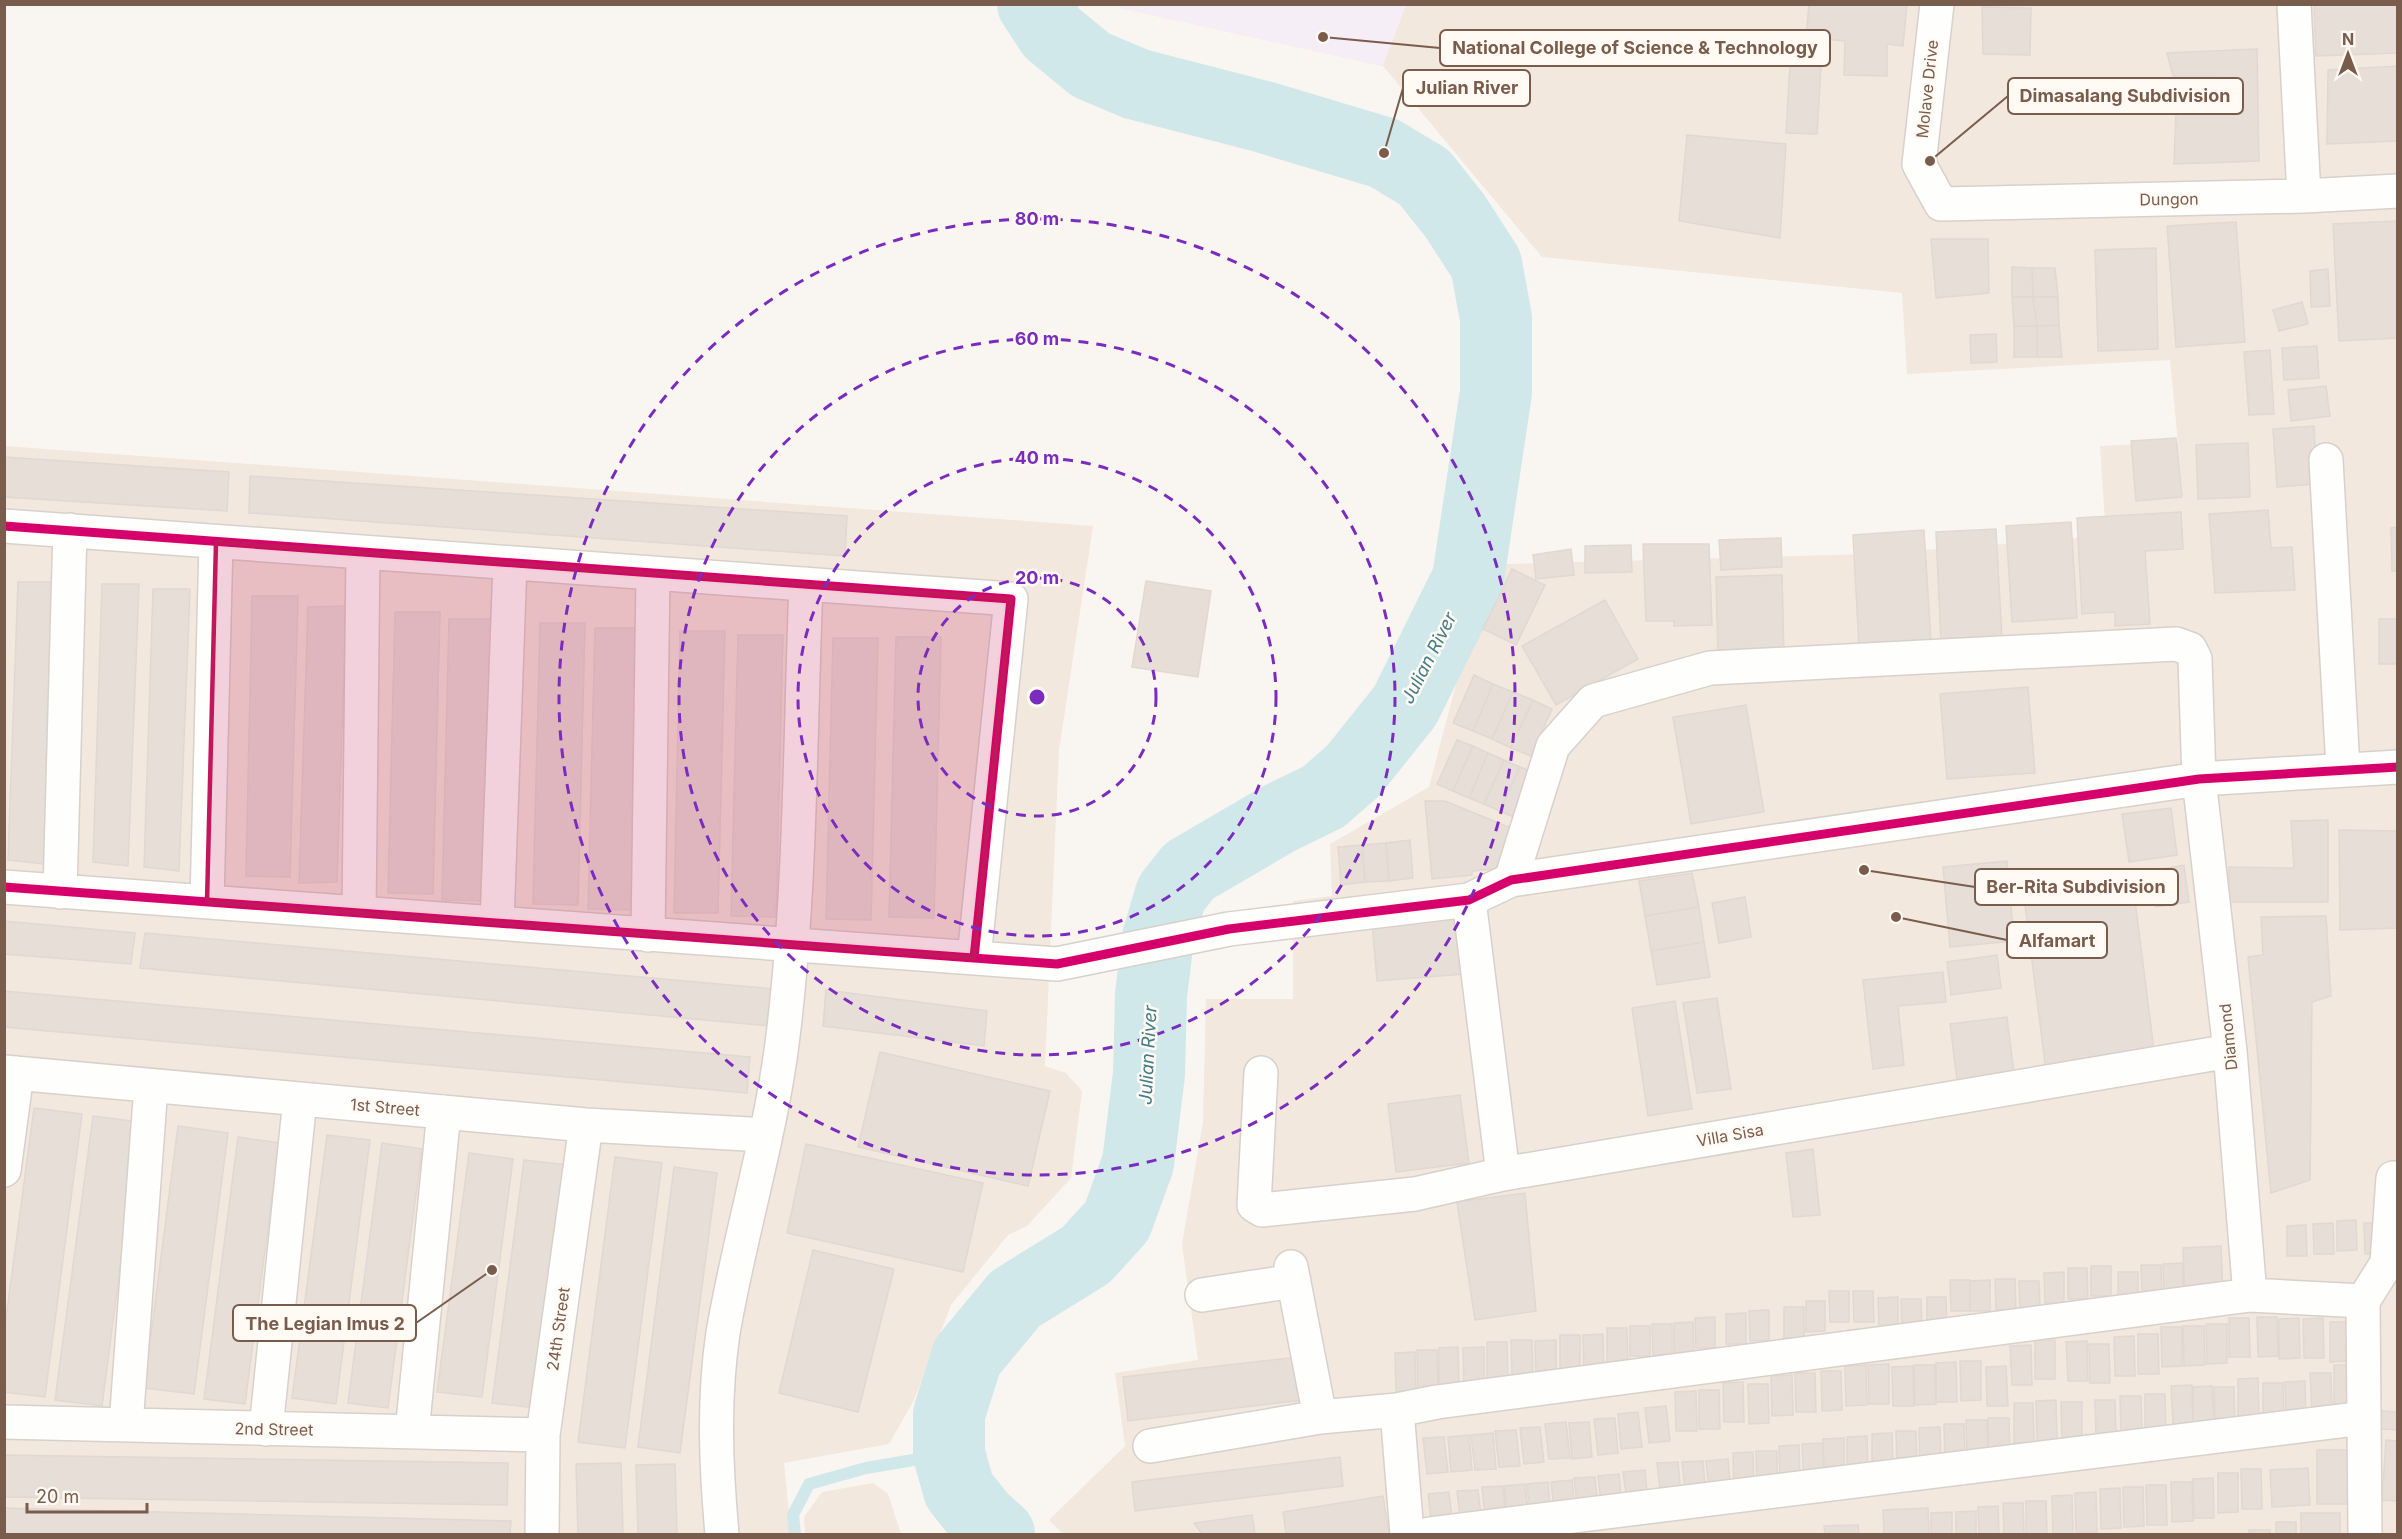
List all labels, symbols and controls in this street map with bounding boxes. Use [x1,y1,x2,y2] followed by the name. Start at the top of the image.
[2318,24,2378,84] north arrow
[2342,29,2354,49] text: N
[1440,30,1830,66] callout: National College of Science & Technology
[1452,37,1818,58] text: National College of Science & Technology
[1912,39,1942,139] street label: Molave Drive
[1403,70,1530,106] callout: Julian River
[1416,77,1518,98] text: Julian River
[2008,78,2243,114] callout: Dimasalang Subdivision
[2020,85,2230,106] text: Dimasalang Subdivision
[2139,188,2199,210] street label: Dungon
[1015,208,1059,229] text: 80 m
[1015,328,1059,349] text: 60 m
[1015,447,1060,468] text: 40 m
[1015,567,1059,588] text: 20 m
[1397,608,1461,707] water label: Julian River
[1027,687,1047,707] centre of rings
[1975,869,2178,905] callout: Ber-Rita Subdivision
[1986,876,2166,897] text: Ber-Rita Subdivision
[2007,922,2107,958] callout: Alfamart
[2019,930,2096,951] text: Alfamart
[2215,1003,2241,1071] street label: Diamond
[1134,1004,1161,1105] water label: Julian River
[349,1094,421,1120] street label: 1st Street
[1695,1119,1765,1151] street label: Villa Sisa
[542,1286,574,1372] street label: 24th Street
[233,1305,416,1341] callout: The Legian Imus 2
[245,1313,405,1334] text: The Legian Imus 2
[235,1418,313,1440] street label: 2nd Street
[27,1476,147,1514] scale bar
[36,1486,79,1507] text: 20 m

